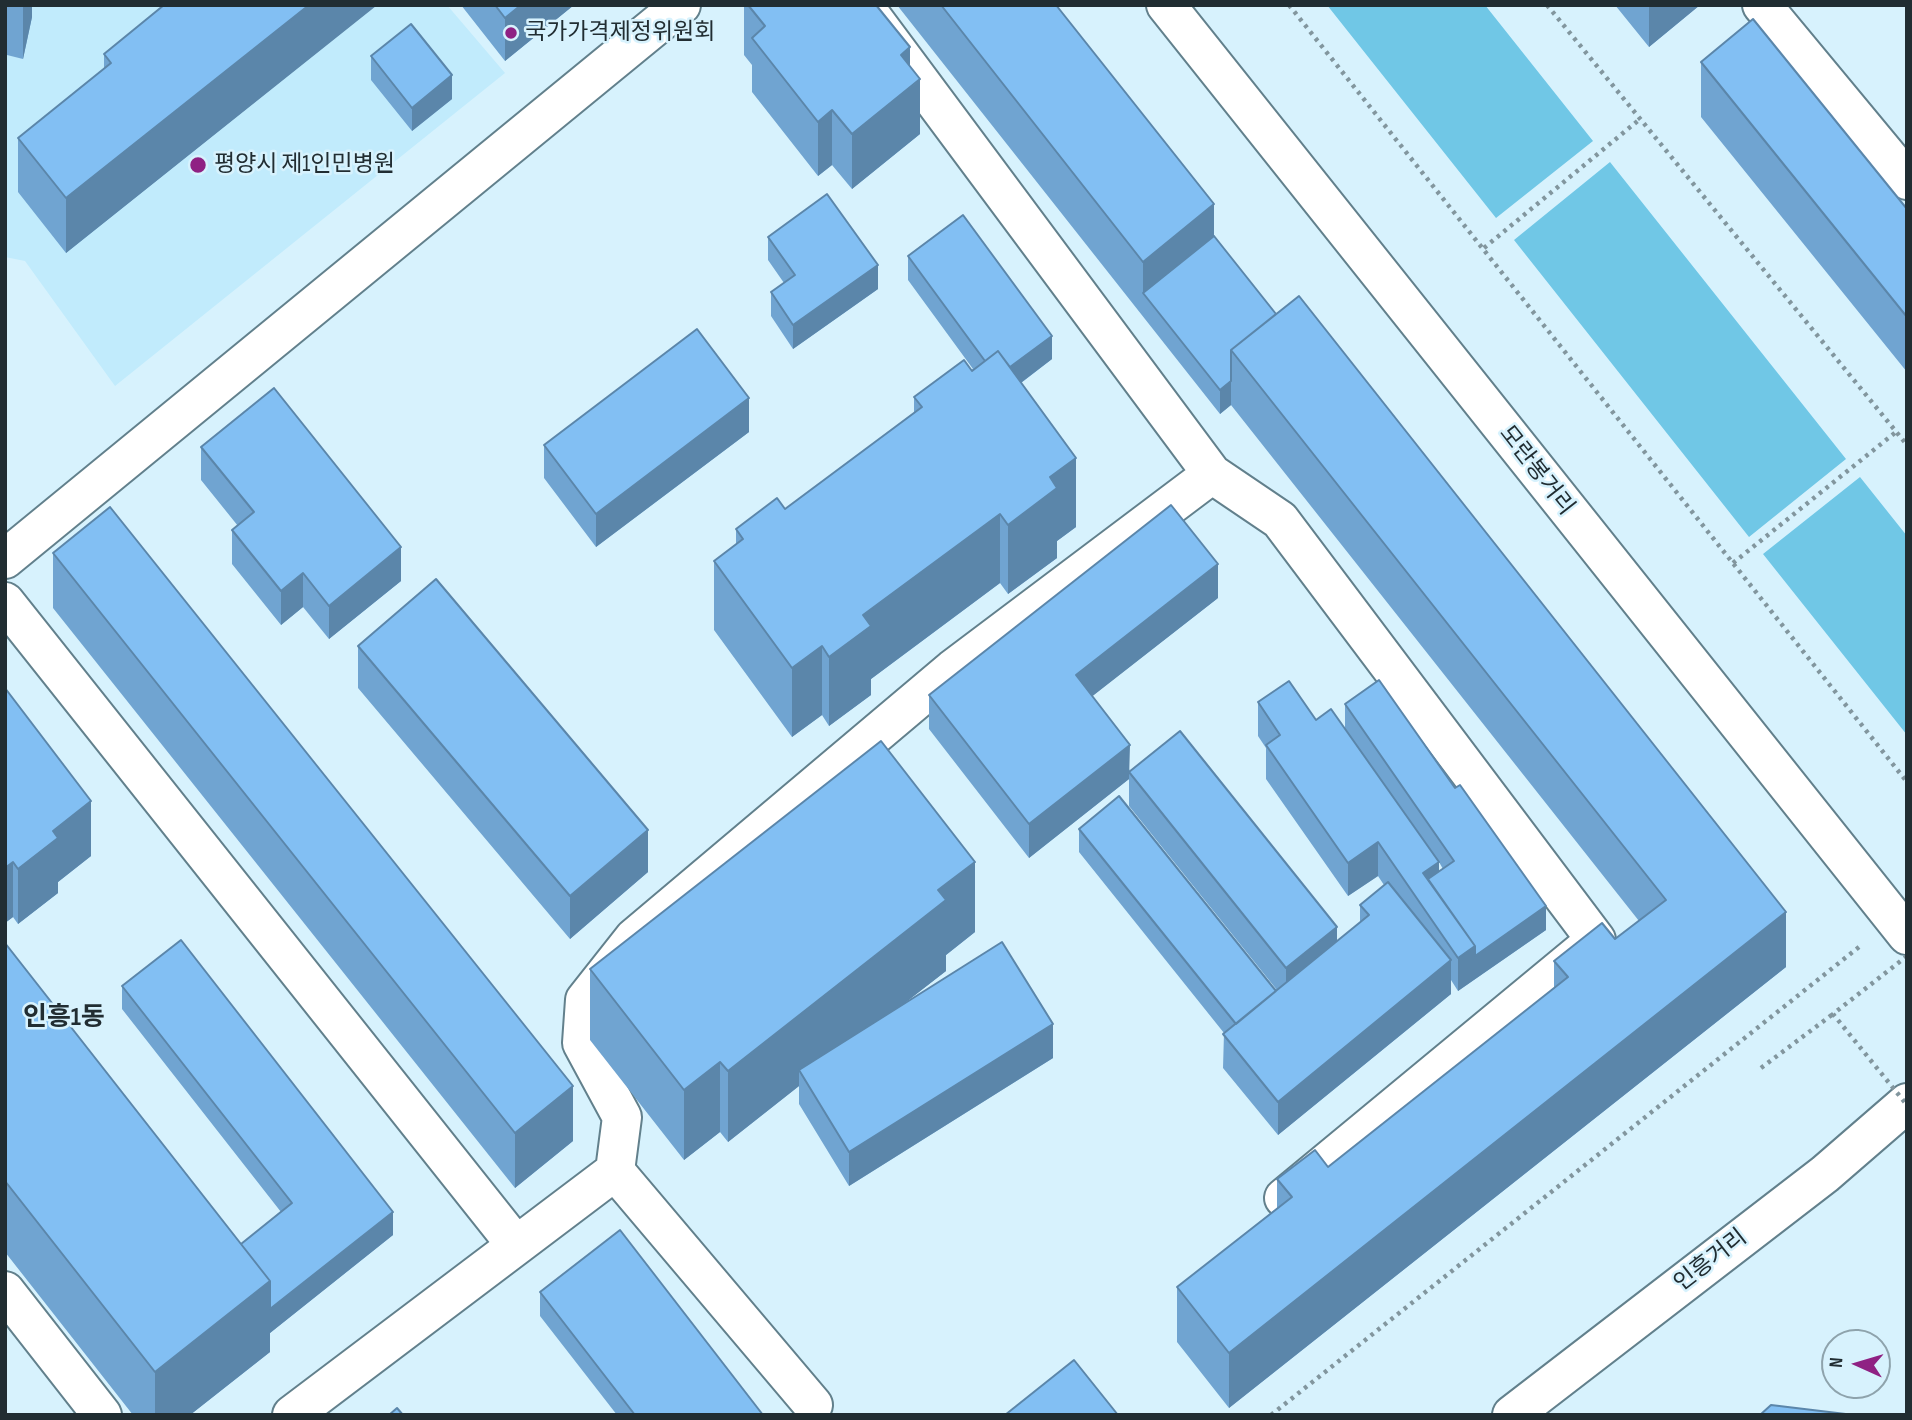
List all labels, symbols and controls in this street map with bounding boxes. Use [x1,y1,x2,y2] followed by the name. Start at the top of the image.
[525,19,715,47] place label: 국가가격제정위원회
[503,25,519,41] marker: 국가가격제정위원회
[214,151,395,179] place label: 평양시 제1인민병원
[188,155,208,175] marker: 평양시 제1인민병원
[1493,421,1579,521] street label: 모란봉거리
[23,1002,105,1034] district label: 인흥1동
[1669,1224,1753,1298] street label: 인흥거리
[1821,1329,1891,1399] north arrow
[1825,1357,1848,1369] text: N

